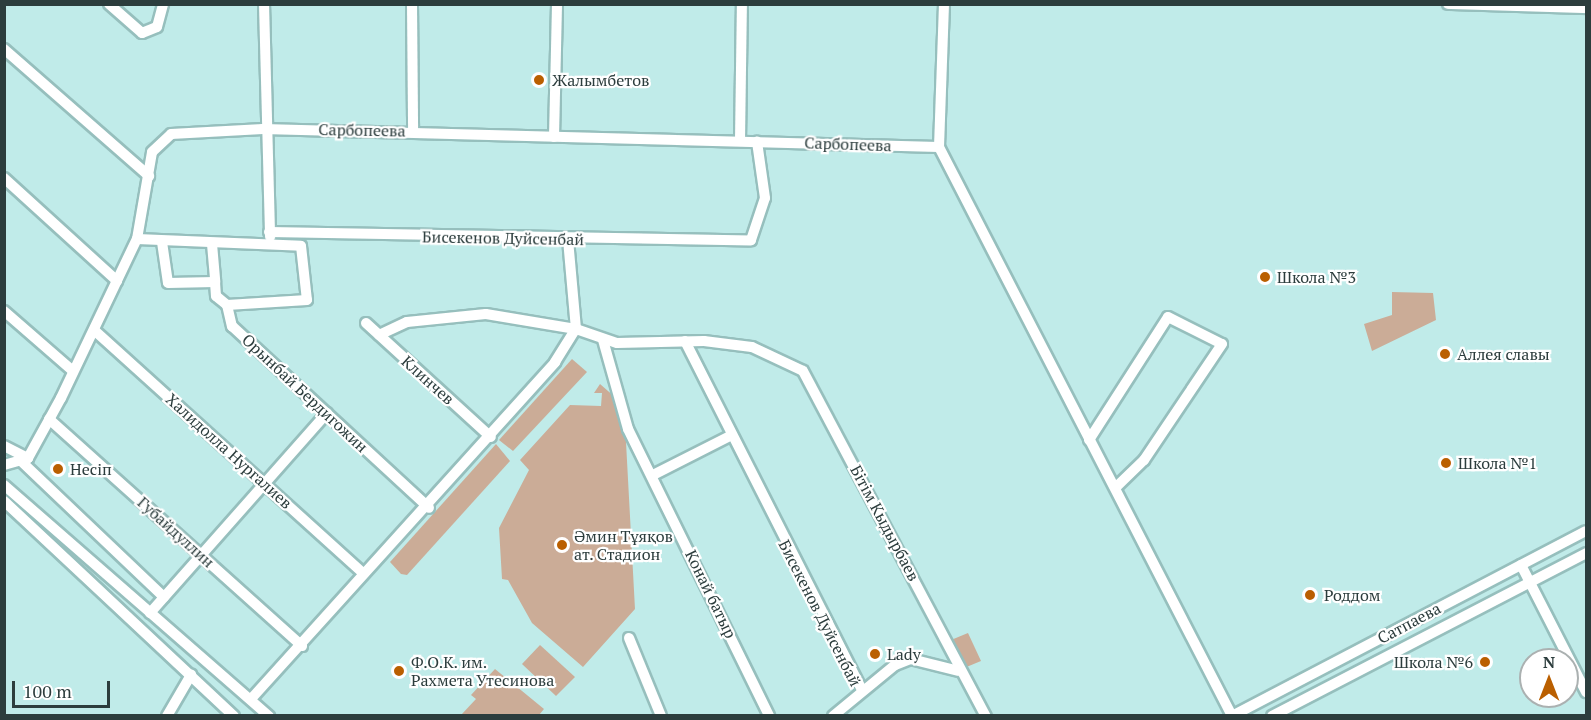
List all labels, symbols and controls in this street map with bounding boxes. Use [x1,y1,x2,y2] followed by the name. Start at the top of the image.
[552,70,650,90] place label: Жалымбетов
[530,71,548,89] marker: Жалымбетов
[318,120,406,140] street label: Сарбопеева
[804,133,892,155] street label: Сарбопеева
[422,227,584,249] street label: Бисекенов Дуйсенбай
[1277,267,1356,287] place label: Школа №3
[1258,270,1272,284] marker: Школа №3
[238,330,372,456] street label: Орынбай Бердигожин
[1457,344,1550,364] place label: Аллея славы
[1438,347,1452,361] marker: Аллея славы
[398,351,458,409] street label: Клинчев
[162,389,296,513] street label: Халидолла Нургалиев
[1458,453,1537,473] place label: Школа №1
[1439,456,1453,470] marker: Школа №1
[70,459,112,479] place label: Несіп
[51,462,65,476] marker: Несіп
[846,462,924,584] street label: Бiтiм Кыдырбаев
[134,493,218,571] street label: Губайдуллин
[574,526,673,564] place label: Әмин Тұяқов ат. Стадион
[775,536,865,690] street label: Бисекенов Дуйсенбай
[555,538,569,552] marker: Әмин Тұяқов ат. Стадион
[681,547,741,641] street label: Конай батыр
[1324,585,1380,605] place label: Роддом
[1301,586,1319,604] marker: Роддом
[1374,598,1444,648] street label: Сатпаева
[887,644,921,664] place label: Lady
[868,647,882,661] marker: Lady
[1519,648,1579,708] north arrow
[1543,651,1555,673] text: N
[411,652,555,690] place label: Ф.О.К. им. Рахмета Утесинова
[1394,652,1473,672] place label: Школа №6
[1478,655,1492,669] marker: Школа №6
[392,664,406,678] marker: Ф.О.К. им. Рахмета Утесинова
[15,669,112,707] scale bar
[23,679,72,703] text: 100 m

